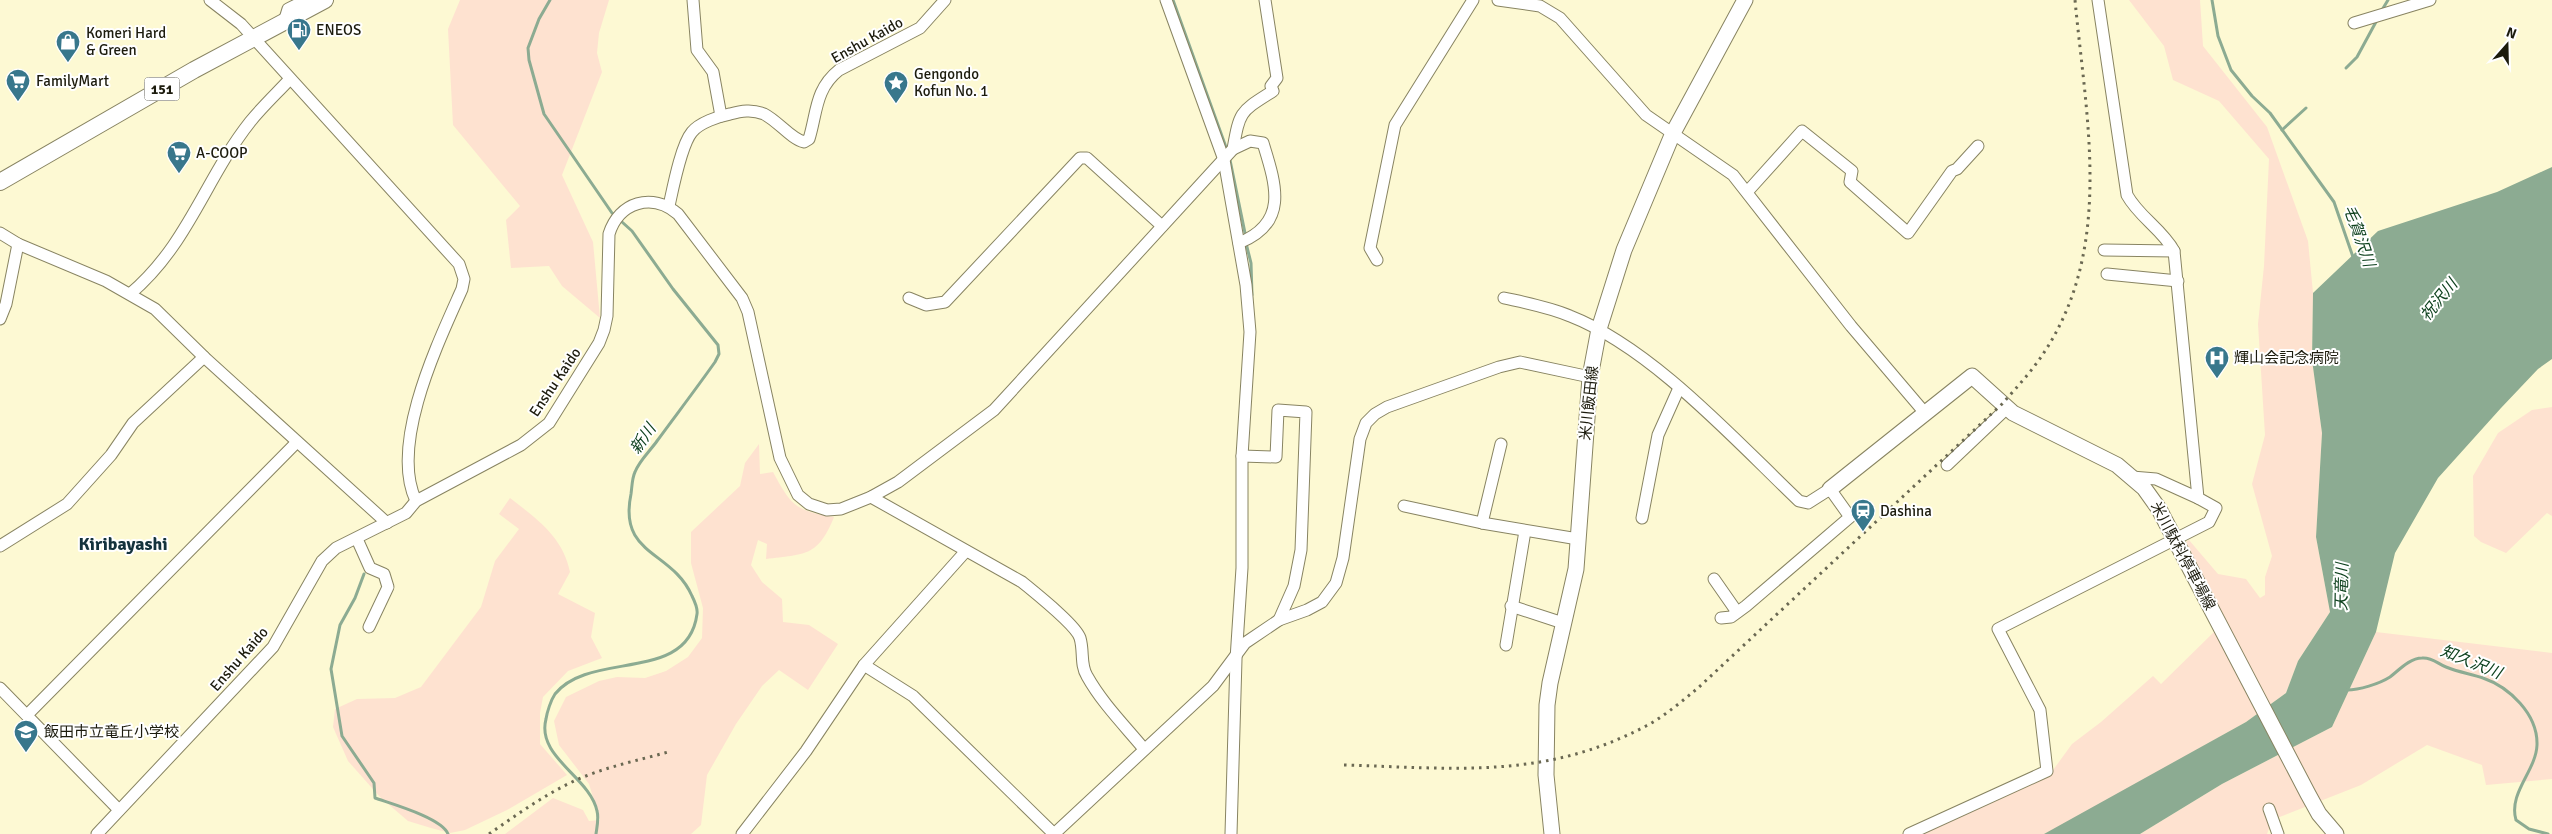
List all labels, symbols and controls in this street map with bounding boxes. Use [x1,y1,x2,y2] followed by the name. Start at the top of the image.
[828,13,906,67] street label: Enshu Kaido
[286,17,312,51] fuel station icon: ENEOS
[2482,20,2532,70] north arrow
[316,21,361,39] place label: ENEOS
[86,24,166,59] place label: Komeri Hard & Green
[2504,24,2519,43] text: N
[55,29,81,63] shop icon: Komeri Hard & Green
[914,65,988,100] place label: Gengondo Kofun No. 1
[5,68,31,102] supermarket icon: FamilyMart
[883,70,909,104] place icon: Gengondo Kofun No. 1
[36,72,109,90] place label: FamilyMart
[144,78,180,100] road number: 151
[166,140,192,174] supermarket icon: A-COOP
[196,144,248,162] place label: A-COOP
[2339,202,2380,271] water label: 毛賀沢川
[2416,274,2463,325] water label: 祝沢川
[525,344,585,420] street label: Enshu Kaido
[2204,345,2230,379] hospital icon: 輝山会記念病院
[2234,349,2339,367] place label: 輝山会記念病院
[1576,365,1602,441] street label: 米川飯田線
[626,419,662,458] water label: 新川
[1850,498,1876,532] station icon: Dashina
[2147,499,2219,613] street label: 米川駄科停車場線
[1880,502,1932,520] place label: Dashina
[78,533,168,555] district label: Kiribayashi
[2332,561,2352,611] water label: 天竜川
[206,623,272,695] street label: Enshu Kaido
[2438,641,2506,684] water label: 知久沢川
[13,719,39,753] school or university icon: 飯田市立竜丘小学校
[44,723,179,741] place label: 飯田市立竜丘小学校

